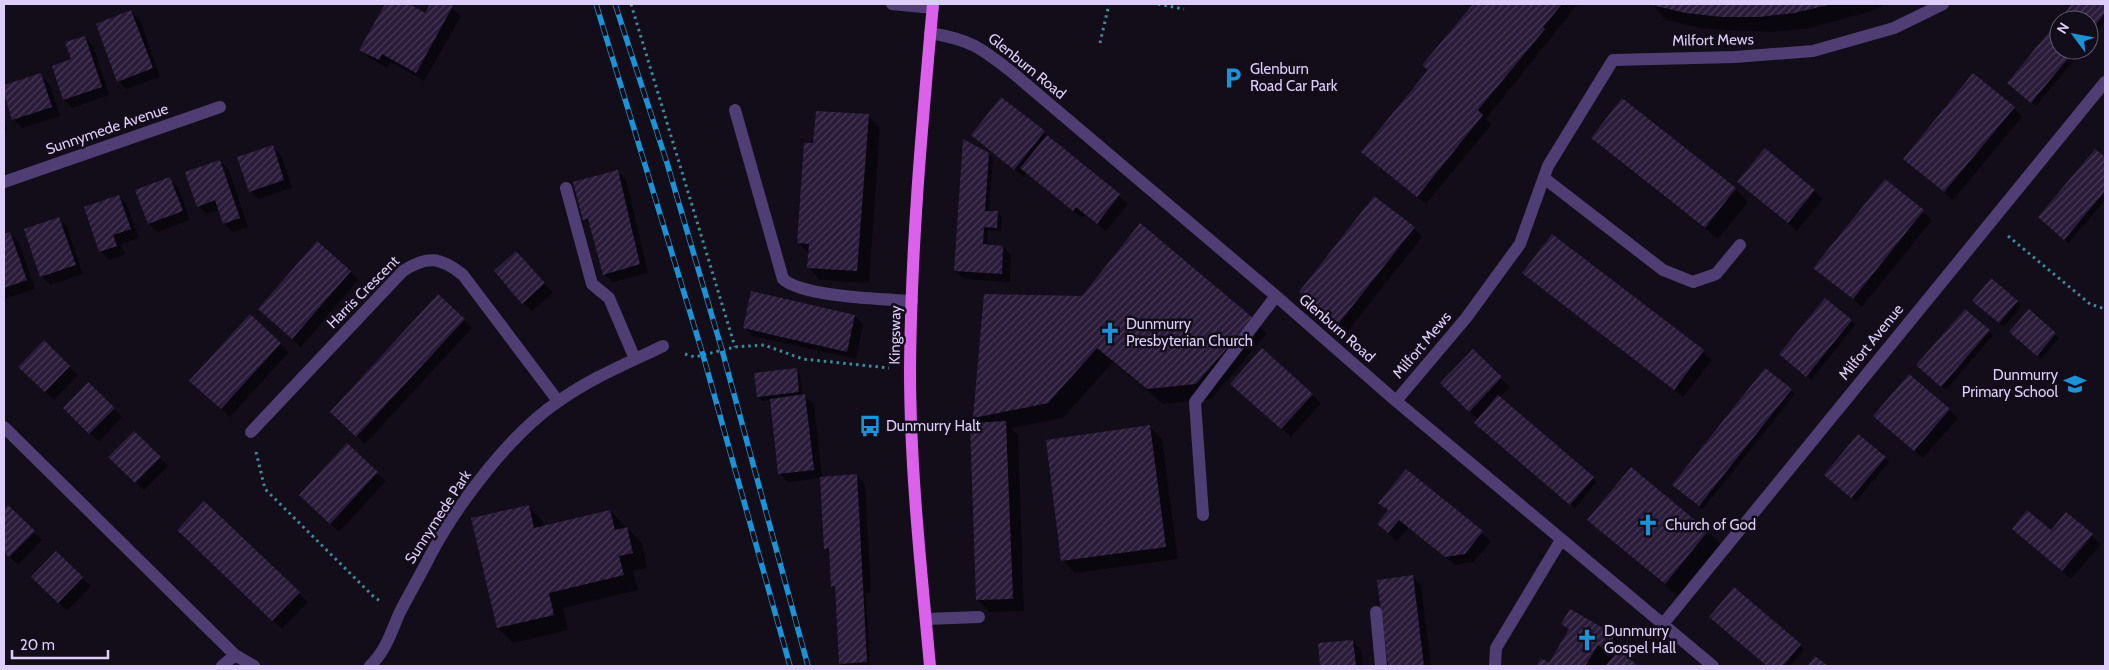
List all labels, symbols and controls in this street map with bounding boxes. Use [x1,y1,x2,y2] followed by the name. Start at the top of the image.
[2049,10,2099,60] north arrow
[2053,19,2073,37] text: N
[985,29,1069,103] street label: Glenburn Road
[1672,30,1754,50] street label: Milfort Mews
[1250,60,1338,95] place label: Glenburn Road Car Park
[1220,65,1246,91] parking icon: Glenburn Road Car Park
[43,99,171,158] street label: Sunnymede Avenue
[323,252,403,332] street label: Harris Crescent
[1295,290,1379,366] street label: Glenburn Road
[1835,300,1907,384] street label: Milfort Avenue
[885,305,905,365] street label: Kingsway
[1389,308,1455,382] street label: Milfort Mews
[1126,315,1253,350] place label: Dunmurry Presbyterian Church
[1097,320,1123,346] church icon: Dunmurry Presbyterian Church
[1962,366,2058,401] place label: Dunmurry Primary School
[2062,371,2088,397] school or university icon: Dunmurry Primary School
[857,413,883,439] bus stop icon: Dunmurry Halt
[886,417,981,435] place label: Dunmurry Halt
[401,467,475,567] street label: Sunnymede Park
[1635,512,1661,538] church icon: Church of God
[1665,516,1756,534] place label: Church of God
[1604,622,1677,657] place label: Dunmurry Gospel Hall
[1574,627,1600,653] church icon: Dunmurry Gospel Hall
[12,628,109,660] scale bar
[20,636,55,654] text: 20 m

